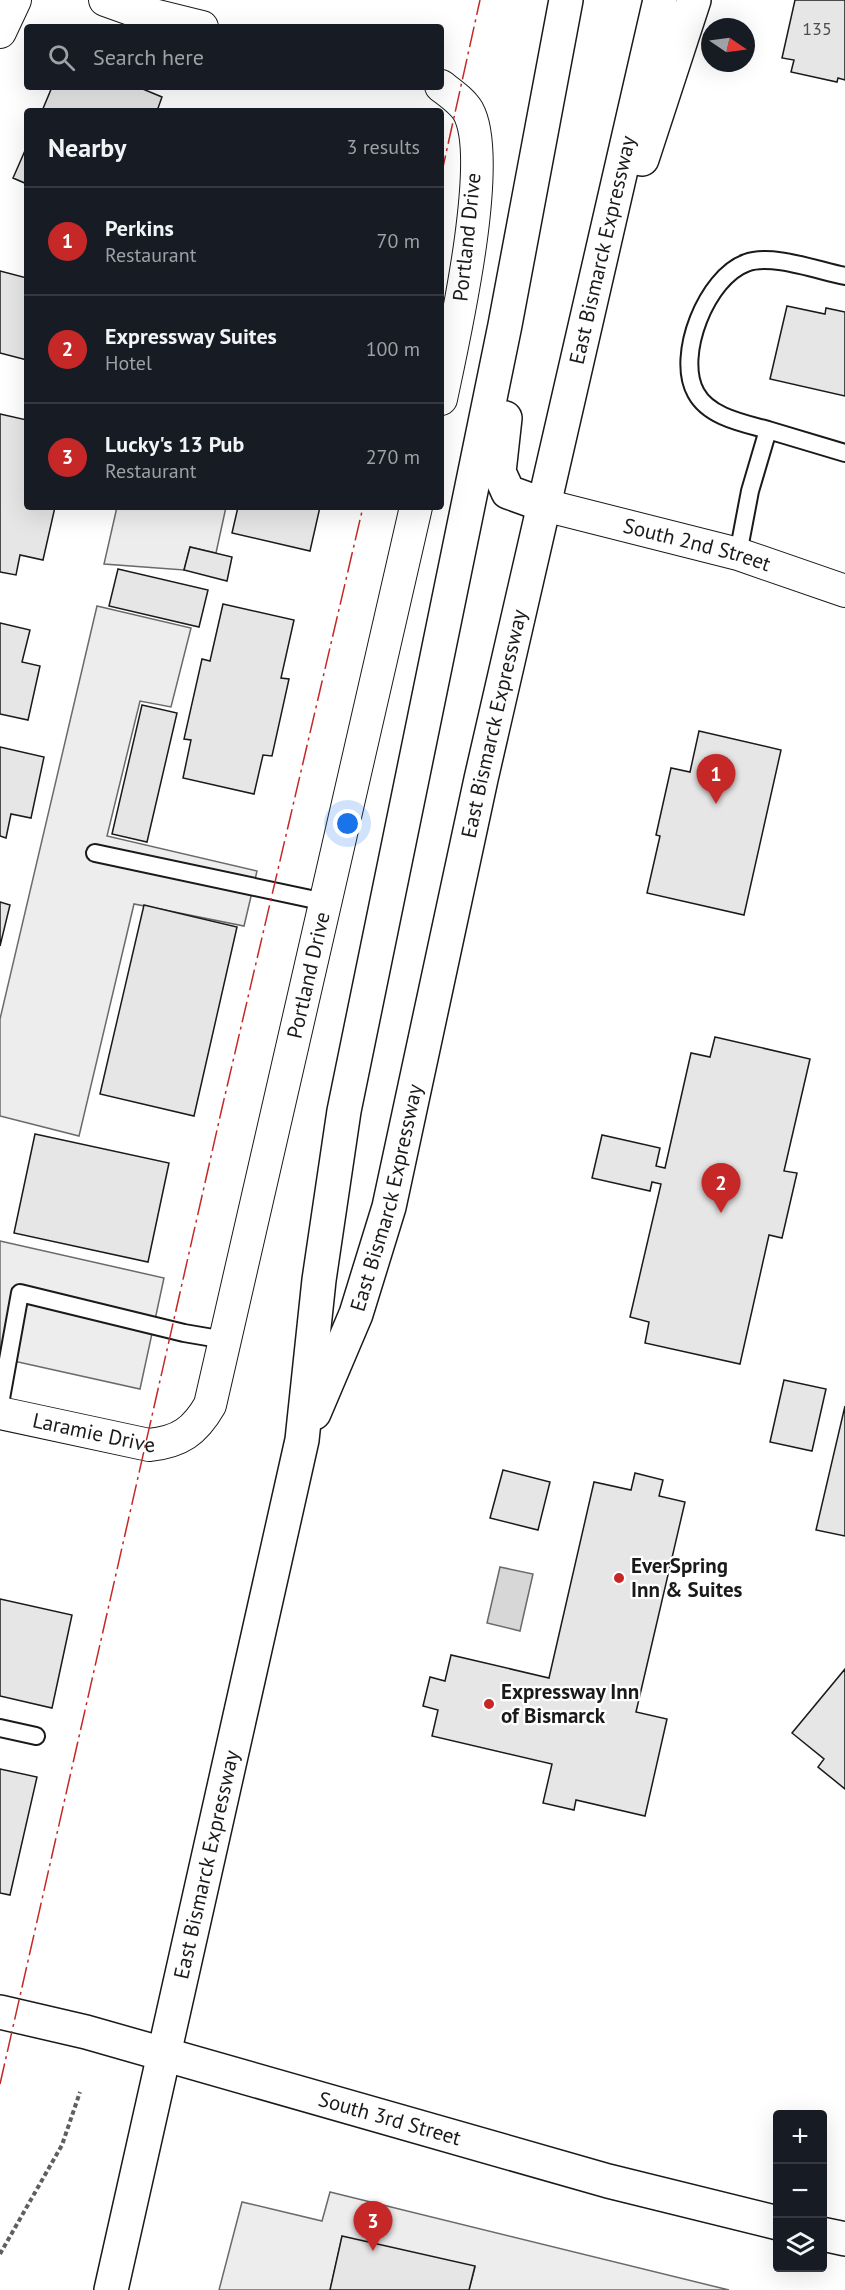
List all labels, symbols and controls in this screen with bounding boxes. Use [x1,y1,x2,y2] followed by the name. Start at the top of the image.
[802,17,832,40] house number: 135
[701,18,755,72] north arrow
[24,24,444,90] search box
[45,41,78,74] icon: search
[93,43,204,71] text: Search here
[48,131,126,164] text: Nearby
[563,133,641,367] street label: East Bismarck Expressway
[347,134,420,160] text: 3 results
[446,171,487,303] street label: Portland Drive
[105,214,174,242] text: Perkins
[62,228,73,254] text: 1
[377,228,420,254] text: 70 m
[105,242,196,268] text: Restaurant
[105,322,277,350] text: Expressway Suites
[62,336,73,362] text: 2
[366,336,420,362] text: 100 m
[105,350,152,376] text: Hotel
[105,430,244,458] text: Lucky's 13 Pub
[62,444,73,470] text: 3
[366,444,420,470] text: 270 m
[105,458,196,484] text: Restaurant
[621,512,774,577] street label: South 2nd Street
[455,606,533,841] street label: East Bismarck Expressway
[696,754,736,804] pin: 1
[333,809,362,838] your location
[281,909,336,1041] street label: Portland Drive
[344,1081,428,1314] street label: East Bismarck Expressway
[702,1164,740,1213] pin: 2
[30,1406,156,1458] street label: Laramie Drive
[631,1552,743,1603] place label: EverSpring Inn & Suites
[612,1571,626,1585] marker: EverSpring Inn & Suites
[501,1678,639,1729] place label: Expressway Inn of Bismarck
[482,1697,496,1711] marker: Expressway Inn of Bismarck
[167,1747,245,1982] street label: East Bismarck Expressway
[315,2085,464,2151] street label: South 3rd Street
[773,2110,827,2272] map controls
[773,2110,827,2164] button: +
[773,2164,827,2218] button: −
[354,2202,392,2251] pin: 3
[773,2218,827,2272] button: layers

